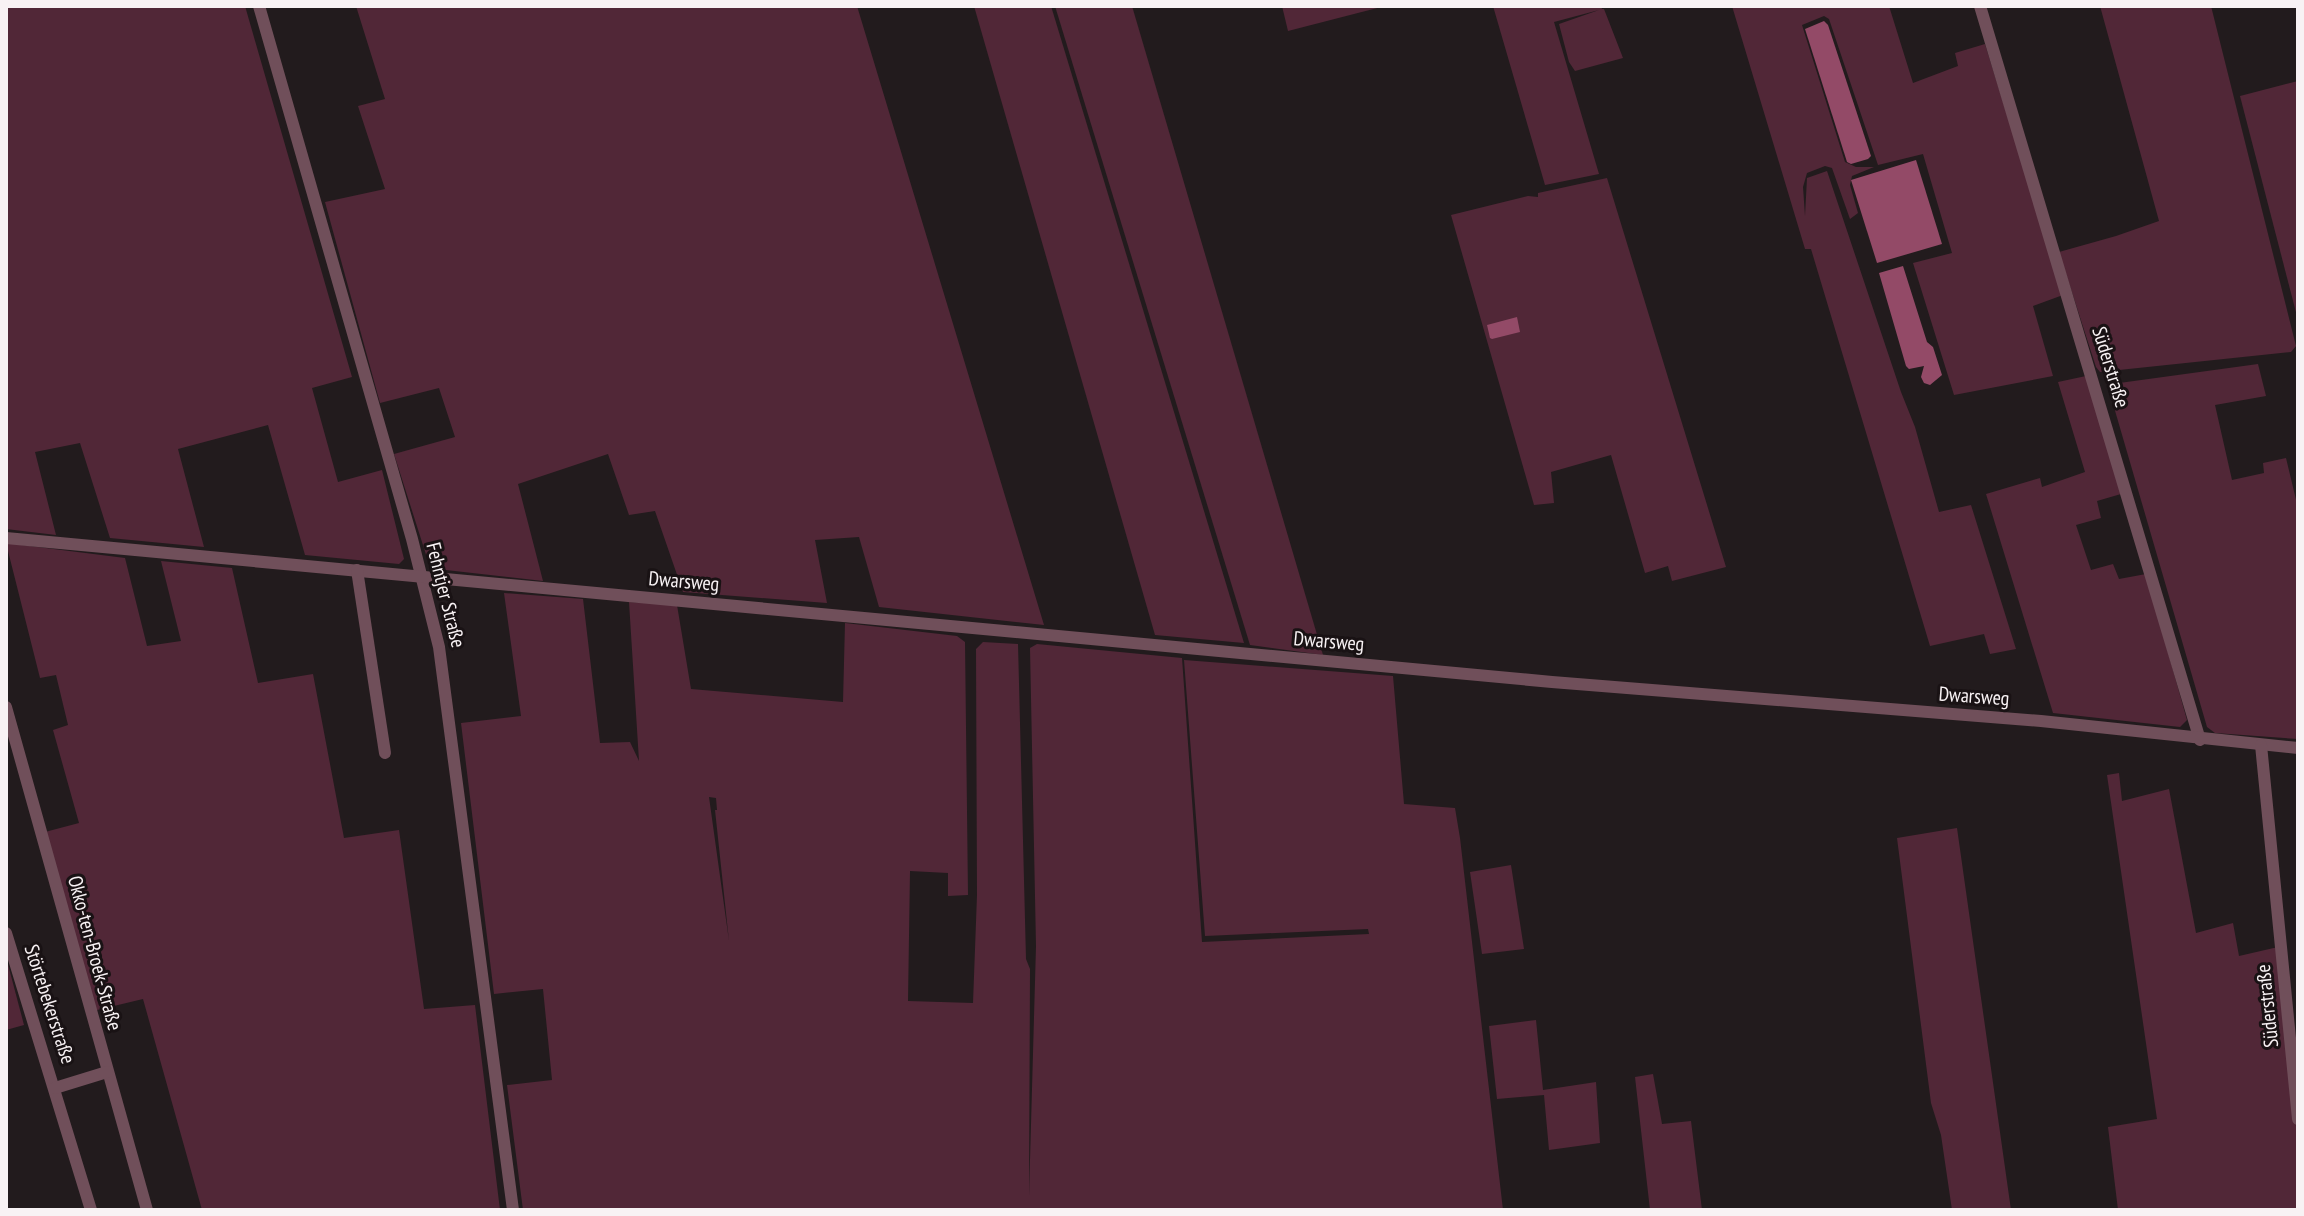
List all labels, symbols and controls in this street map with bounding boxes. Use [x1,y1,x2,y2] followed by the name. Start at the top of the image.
[2086,323,2136,411] street label: Süderstraße
[420,540,472,650] street label: Fehntjer Straße
[648,565,720,597] street label: Dwarsweg
[1293,625,1365,657] street label: Dwarsweg
[1938,681,2010,711] street label: Dwarsweg
[62,873,128,1033] street label: Okko-ten-Broek-Straße
[18,941,82,1067] street label: Störtebekerstraße
[2250,963,2284,1049] street label: Süderstraße

